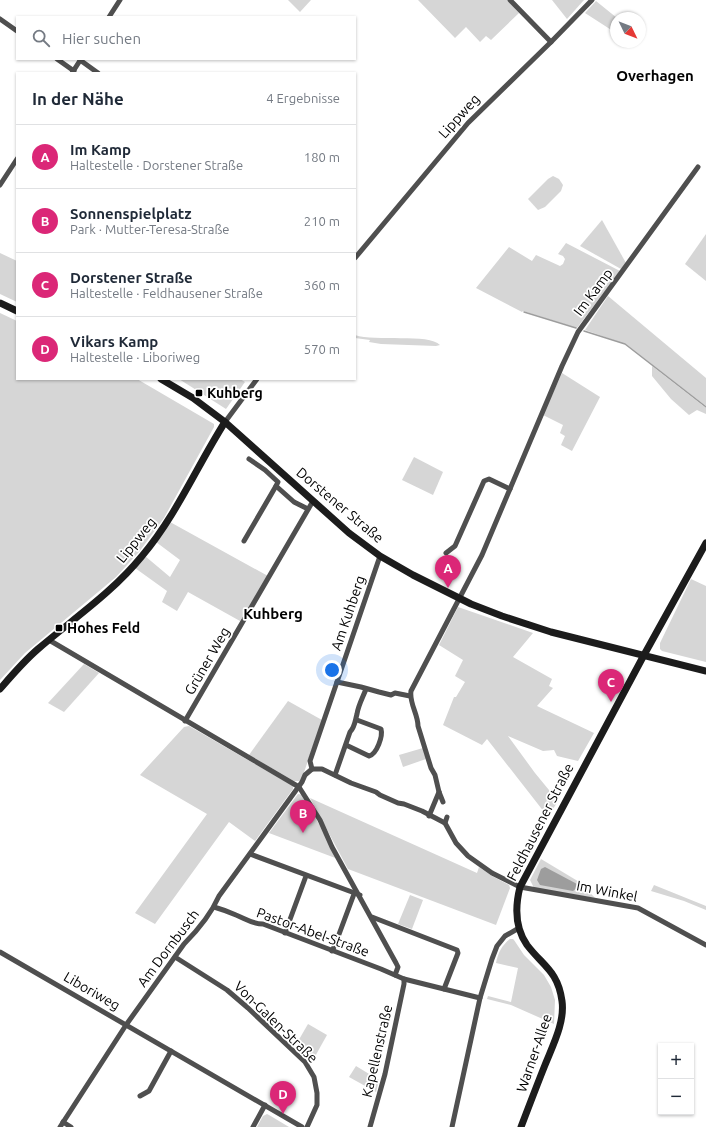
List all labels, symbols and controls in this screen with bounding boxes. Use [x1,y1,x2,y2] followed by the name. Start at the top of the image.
[610,12,646,48] north arrow
[16,16,356,60] search box
[30,27,52,49] icon: search
[62,30,141,47] text: Hier suchen
[616,67,694,84] district label: Overhagen
[32,89,124,108] text: In der Nähe
[266,91,340,105] text: 4 Ergebnisse
[435,91,483,141] street label: Lippweg
[70,141,131,158] text: Im Kamp
[40,150,50,164] text: A
[304,150,340,164] text: 180 m
[70,158,243,172] text: Haltestelle · Dorstener Straße
[70,205,192,222] text: Sonnenspielplatz
[41,214,49,228] text: B
[304,214,340,228] text: 210 m
[70,222,229,236] text: Park · Mutter-Teresa-Straße
[570,265,616,319] street label: Im Kamp
[70,269,193,286] text: Dorstener Straße
[41,278,49,292] text: C
[304,278,340,292] text: 360 m
[70,286,263,300] text: Haltestelle · Feldhausener Straße
[70,333,158,350] text: Vikars Kamp
[40,342,50,356] text: D
[304,342,340,356] text: 570 m
[70,350,200,364] text: Haltestelle · Liboriweg
[207,385,263,401] place label: Kuhberg
[194,388,204,398] marker: Kuhberg
[293,464,387,546] street label: Dorstener Straße
[113,514,159,566] street label: Lippweg
[435,555,461,588] pin: A
[328,573,368,653] street label: Am Kuhberg
[243,605,303,622] district label: Kuhberg
[67,620,140,636] place label: Hohes Feld
[54,623,64,633] marker: Hohes Feld
[181,624,233,698] street label: Grüner Weg
[322,660,342,680] your location
[598,669,624,702] pin: C
[503,761,577,883] street label: Feldhausener Straße
[290,800,316,833] pin: B
[575,877,639,905] street label: Im Winkel
[255,904,371,960] street label: Pastor-Abel-Straße
[134,906,202,990] street label: Am Dornbusch
[61,969,123,1013] street label: Liboriweg
[231,978,321,1066] street label: Von-Galen-Straße
[359,1003,395,1099] street label: Kapellenstraße
[513,1012,555,1094] street label: Warner-Allee
[658,1043,694,1115] map controls
[658,1043,694,1079] button: +
[658,1079,694,1115] button: −
[270,1081,296,1114] pin: D

